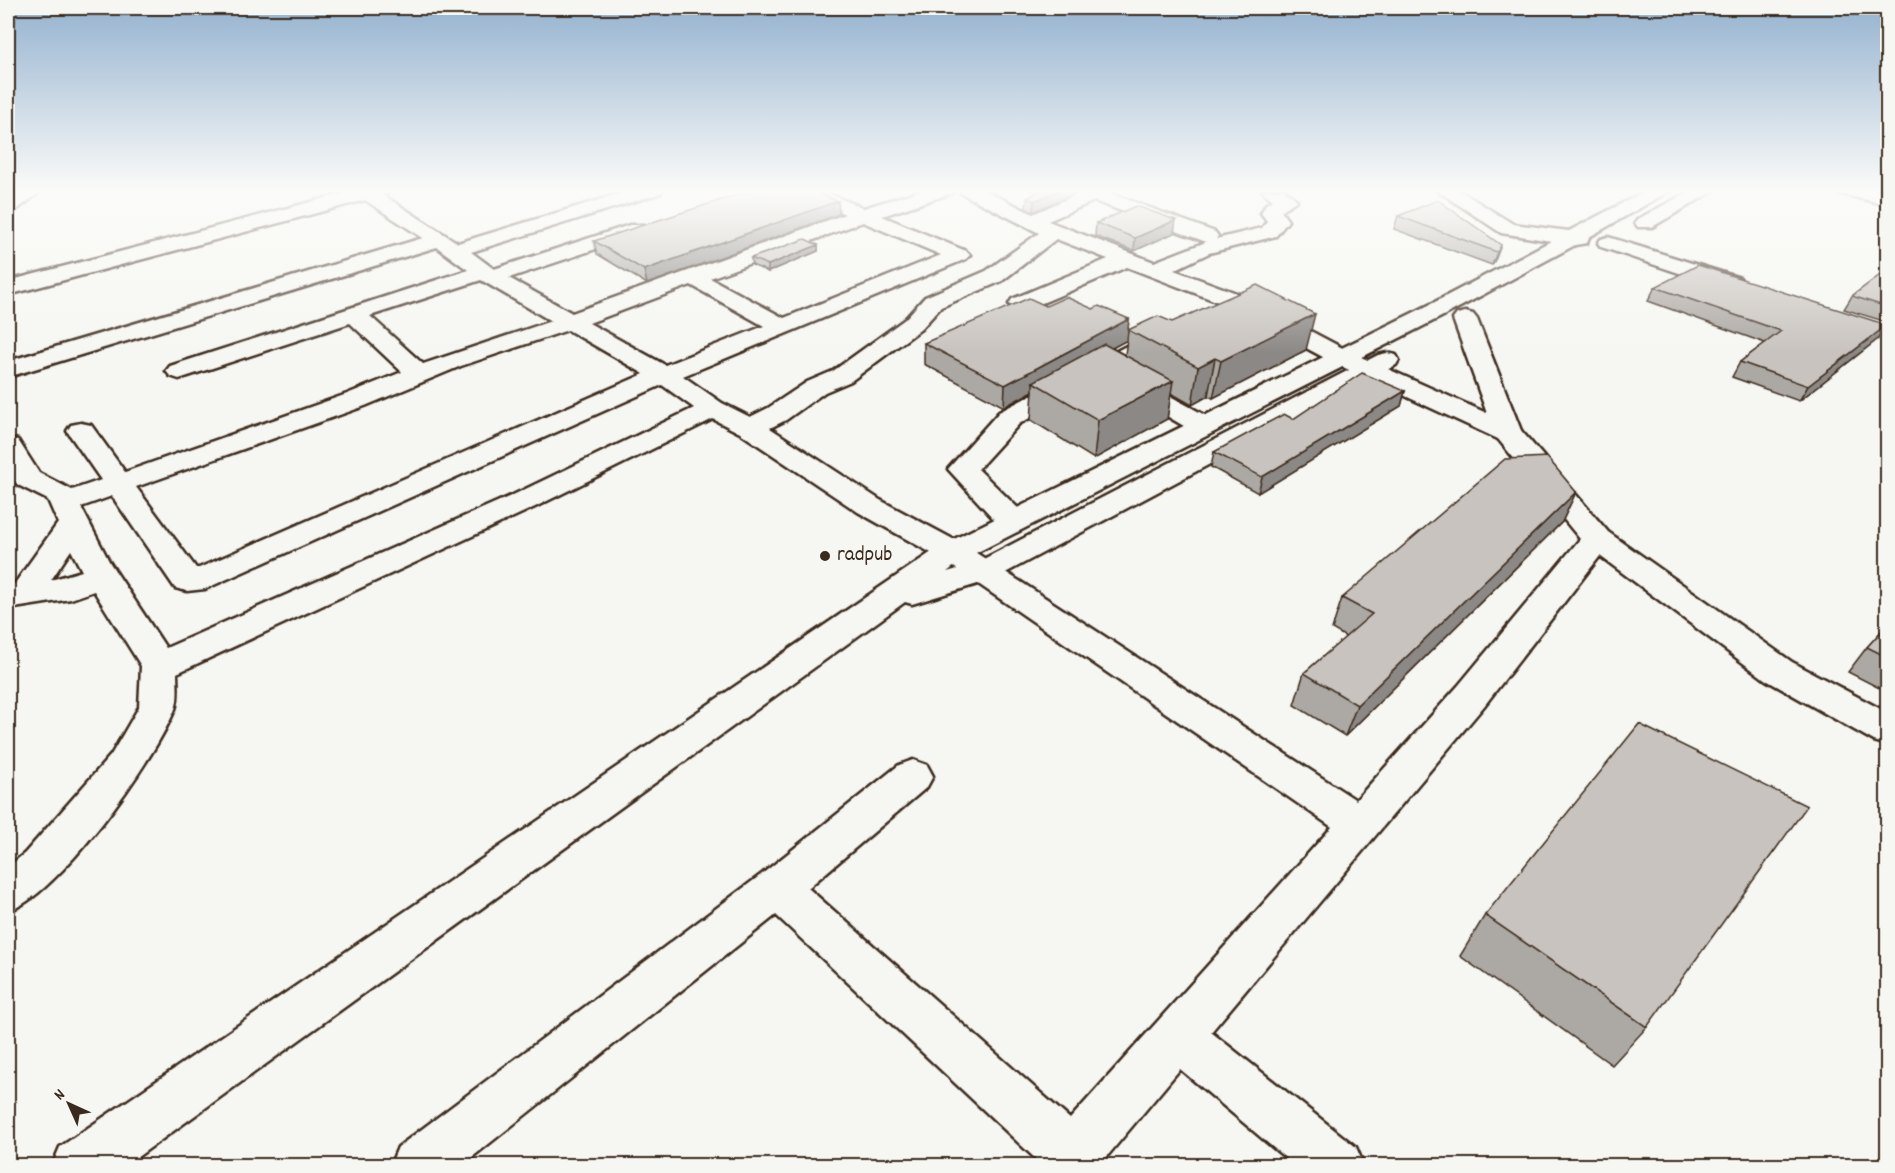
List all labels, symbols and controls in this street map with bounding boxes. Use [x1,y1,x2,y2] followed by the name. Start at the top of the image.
[837,541,892,571] place label: radpub
[818,549,832,563] marker: radpub
[39,1074,99,1134] north arrow
[49,1084,71,1106] text: N

